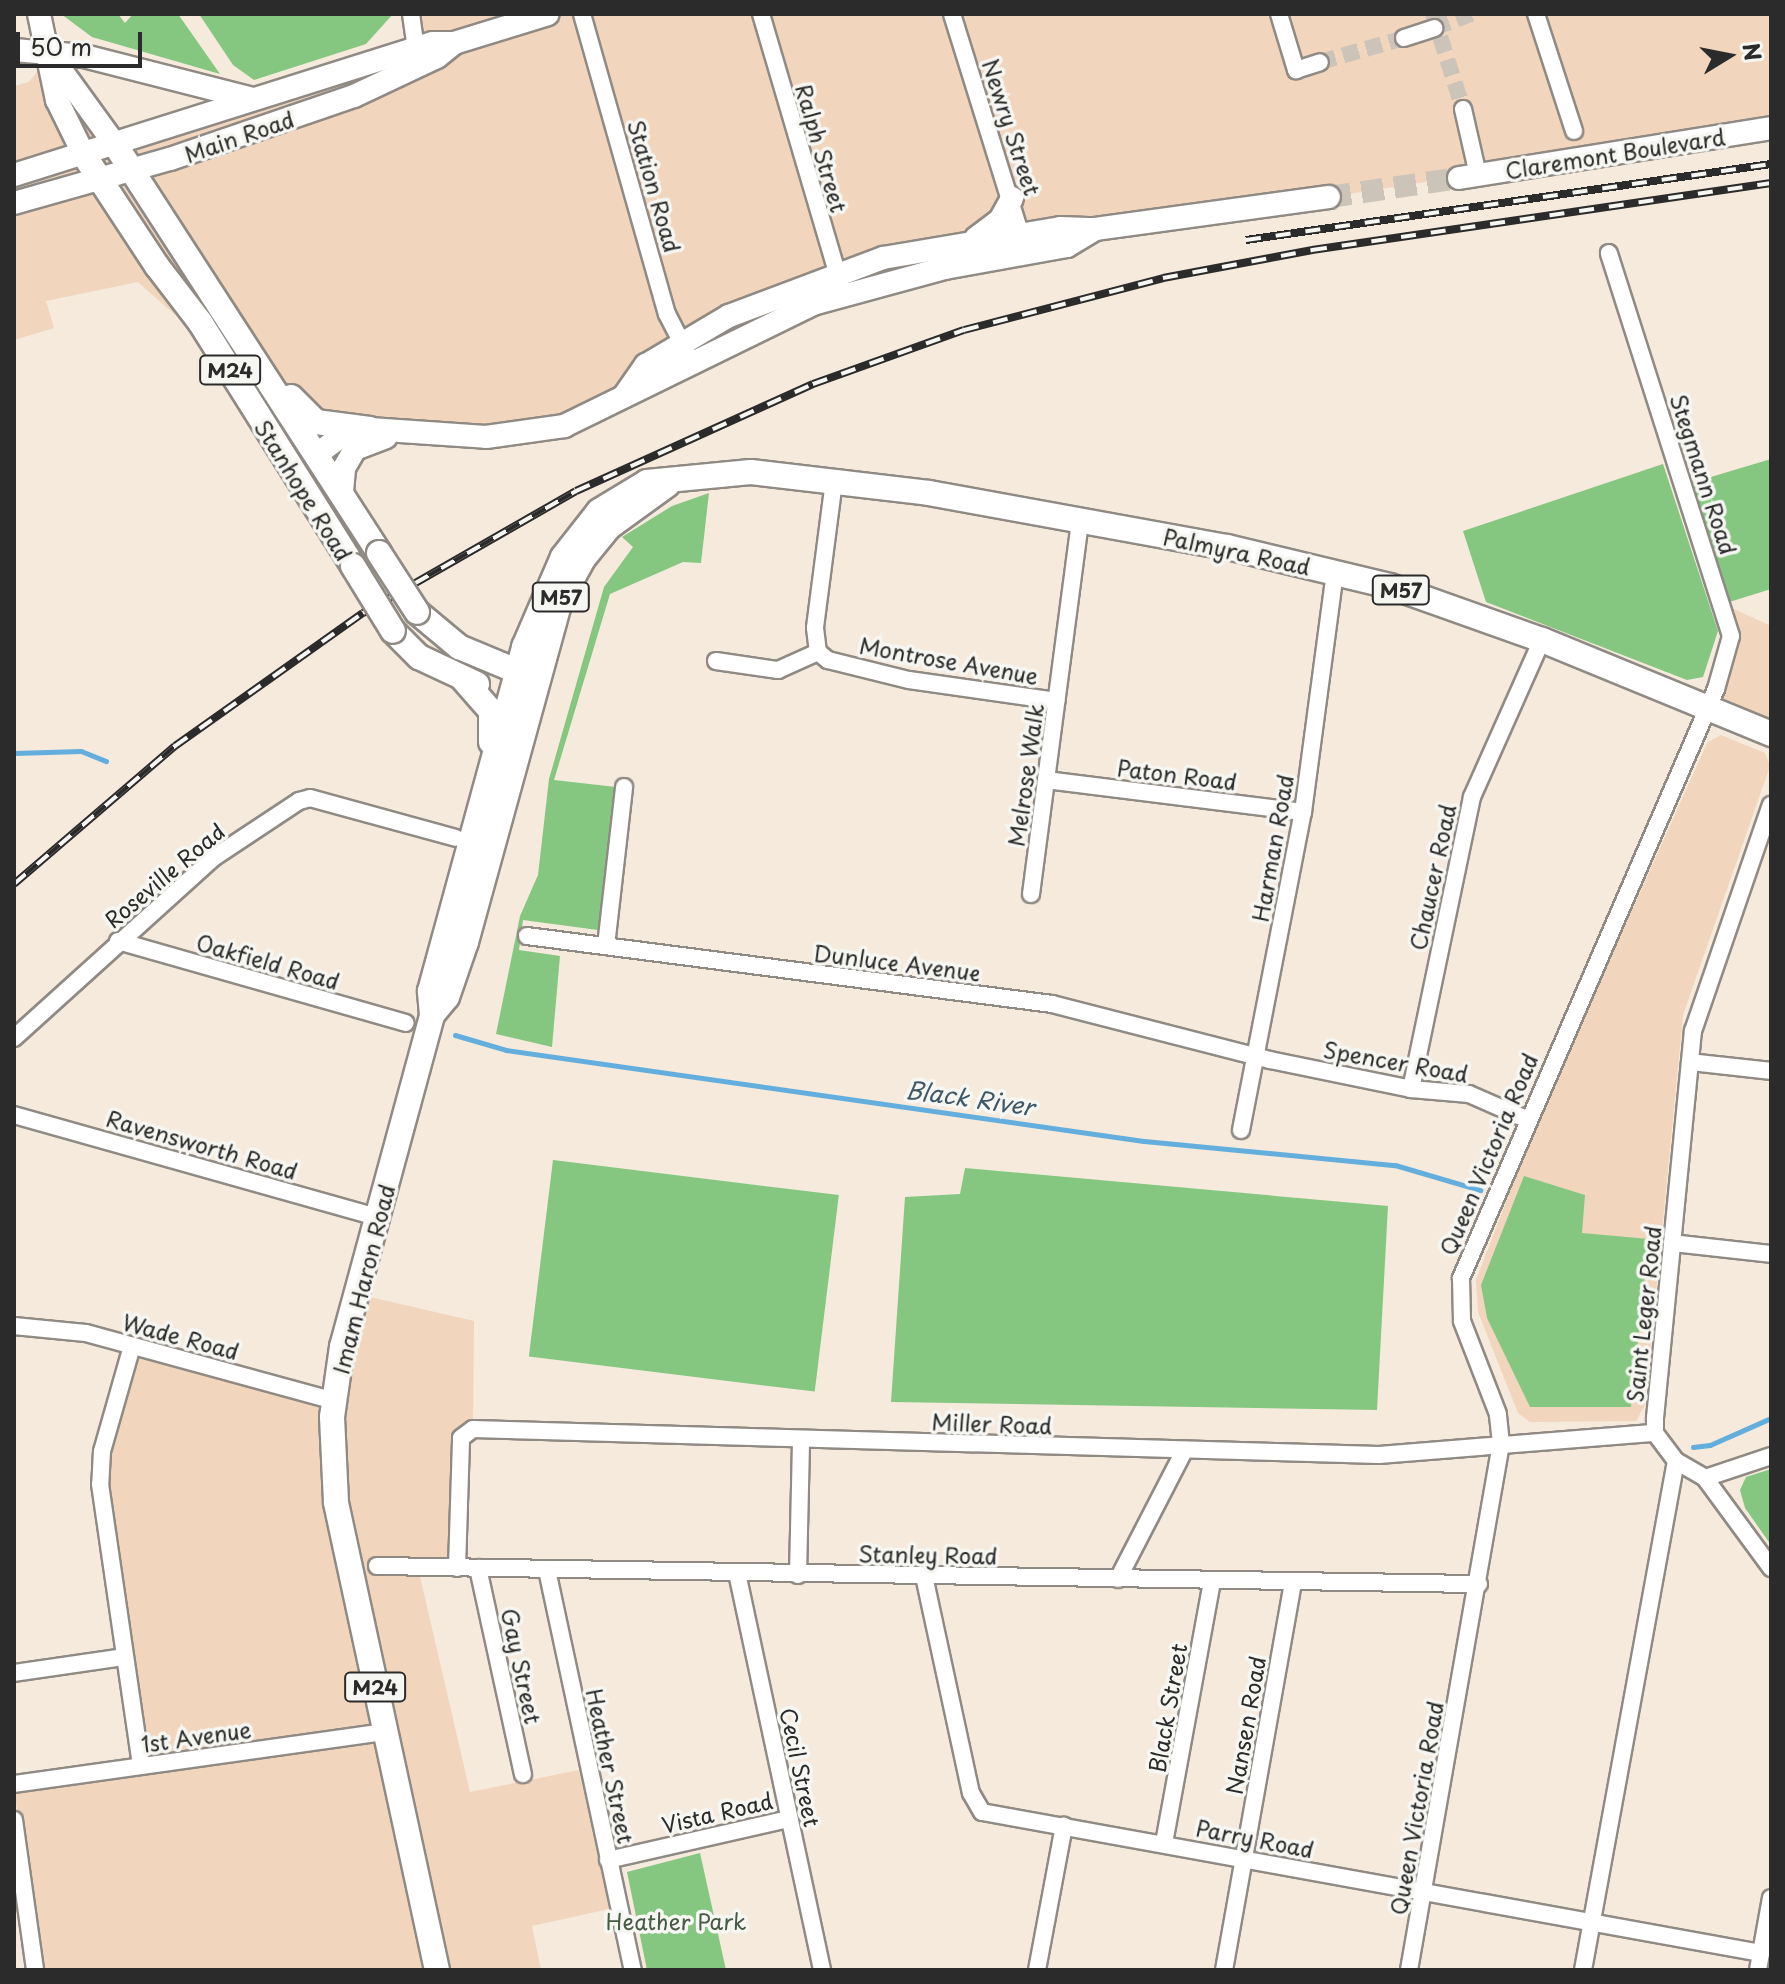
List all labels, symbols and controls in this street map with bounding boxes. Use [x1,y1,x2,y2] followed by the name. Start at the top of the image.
[20,16,146,66] scale bar
[1689,16,1769,96] north arrow
[30,28,92,64] text: 50 m
[1735,40,1771,63] text: N
[977,55,1047,199] street label: Newry Street
[791,80,853,216] street label: Ralph Street
[181,105,297,167] street label: Main Road
[624,117,686,255] street label: Station Road
[1502,122,1728,184] street label: Claremont Boulevard
[198,354,262,386] road number: M24
[1666,391,1742,557] street label: Stegmann Road
[250,414,358,566] street label: Stanhope Road
[1162,523,1312,579] street label: Palmyra Road
[1371,574,1431,606] road number: M57
[531,581,591,613] road number: M57
[857,631,1041,689] street label: Montrose Avenue
[1002,701,1048,849] street label: Melrose Walk
[1116,754,1238,794] street label: Paton Road
[1246,772,1298,924] street label: Harman Road
[1404,801,1460,953] street label: Chaucer Road
[98,817,230,933] street label: Roseville Road
[193,928,343,994] street label: Oakfield Road
[811,939,983,985] street label: Dunluce Avenue
[1322,1035,1470,1087] street label: Spencer Road
[1433,1048,1543,1260] street label: Queen Victoria Road
[903,1075,1037,1121] water label: Black River
[103,1104,301,1184] street label: Ravensworth Road
[327,1182,399,1376] street label: Imam Haron Road
[1620,1223,1666,1405] street label: Saint Leger Road
[120,1308,242,1364] street label: Wade Road
[931,1408,1053,1438] street label: Miller Road
[857,1540,999,1568] street label: Stanley Road
[497,1606,547,1726] street label: Gay Street
[1143,1641,1191,1775] street label: Black Street
[1220,1654,1270,1796] street label: Nansen Road
[343,1671,407,1703] road number: M24
[582,1686,640,1846] street label: Heather Street
[1384,1698,1448,1918] street label: Queen Victoria Road
[775,1704,827,1830] street label: Cecil Street
[139,1715,253,1757] street label: 1st Avenue
[659,1786,775,1838] street label: Vista Road
[1194,1814,1316,1862] street label: Parry Road
[605,1908,747,1934] park label: Heather Park

